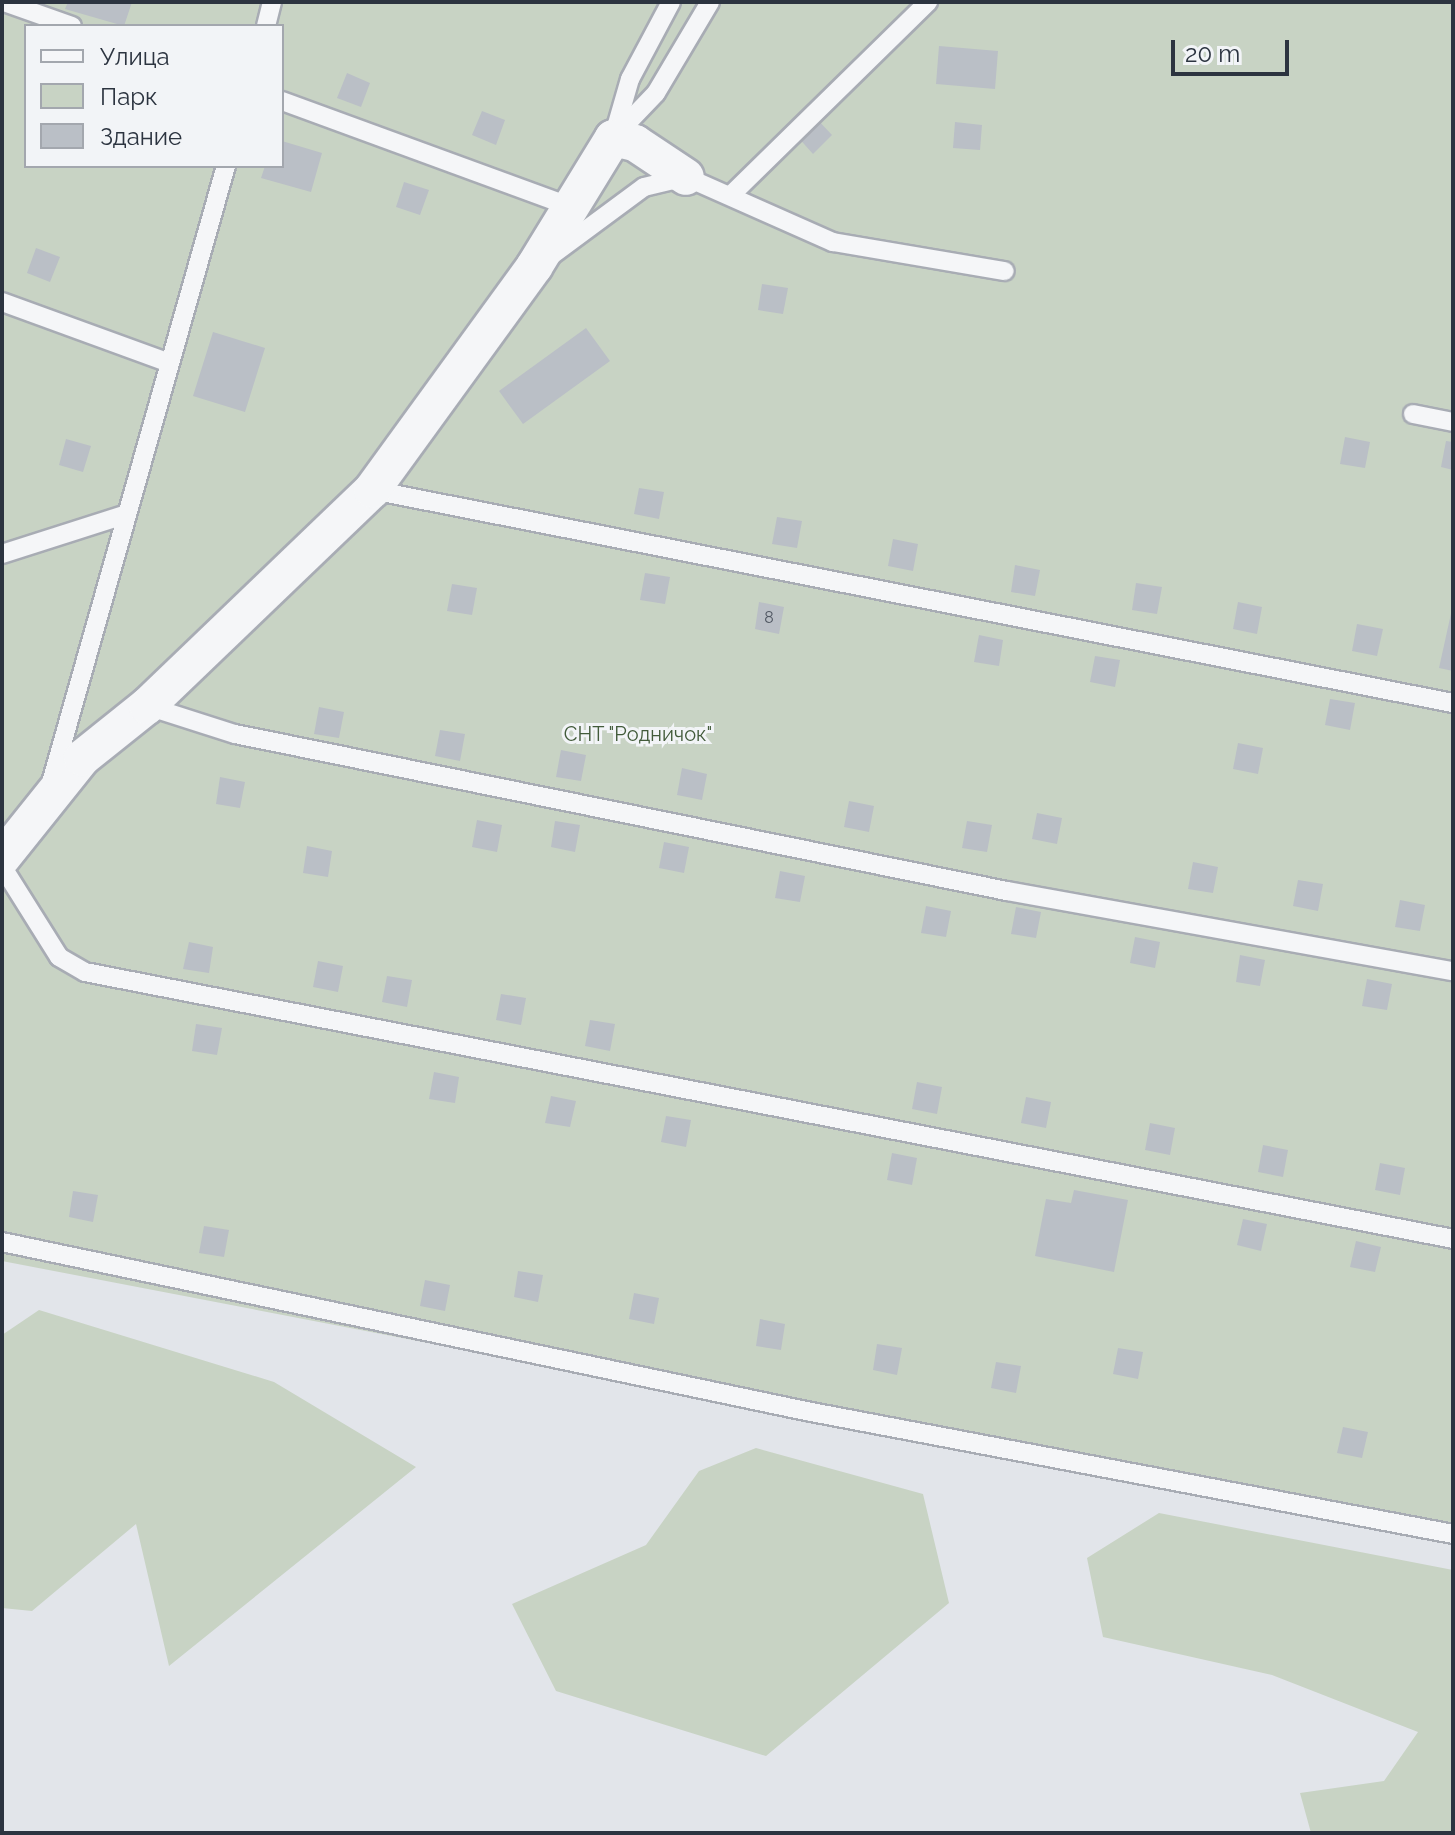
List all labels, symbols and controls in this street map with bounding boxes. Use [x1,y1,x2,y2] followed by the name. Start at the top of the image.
[24,24,284,168] legend
[1175,24,1293,74] scale bar
[1185,39,1240,68] text: 20 m
[100,42,170,71] text: Улица
[100,82,158,111] text: Парк
[100,122,182,151] text: Здание
[764,608,774,628] house number: 8
[563,722,713,746] park label: СНТ "Родничок"

